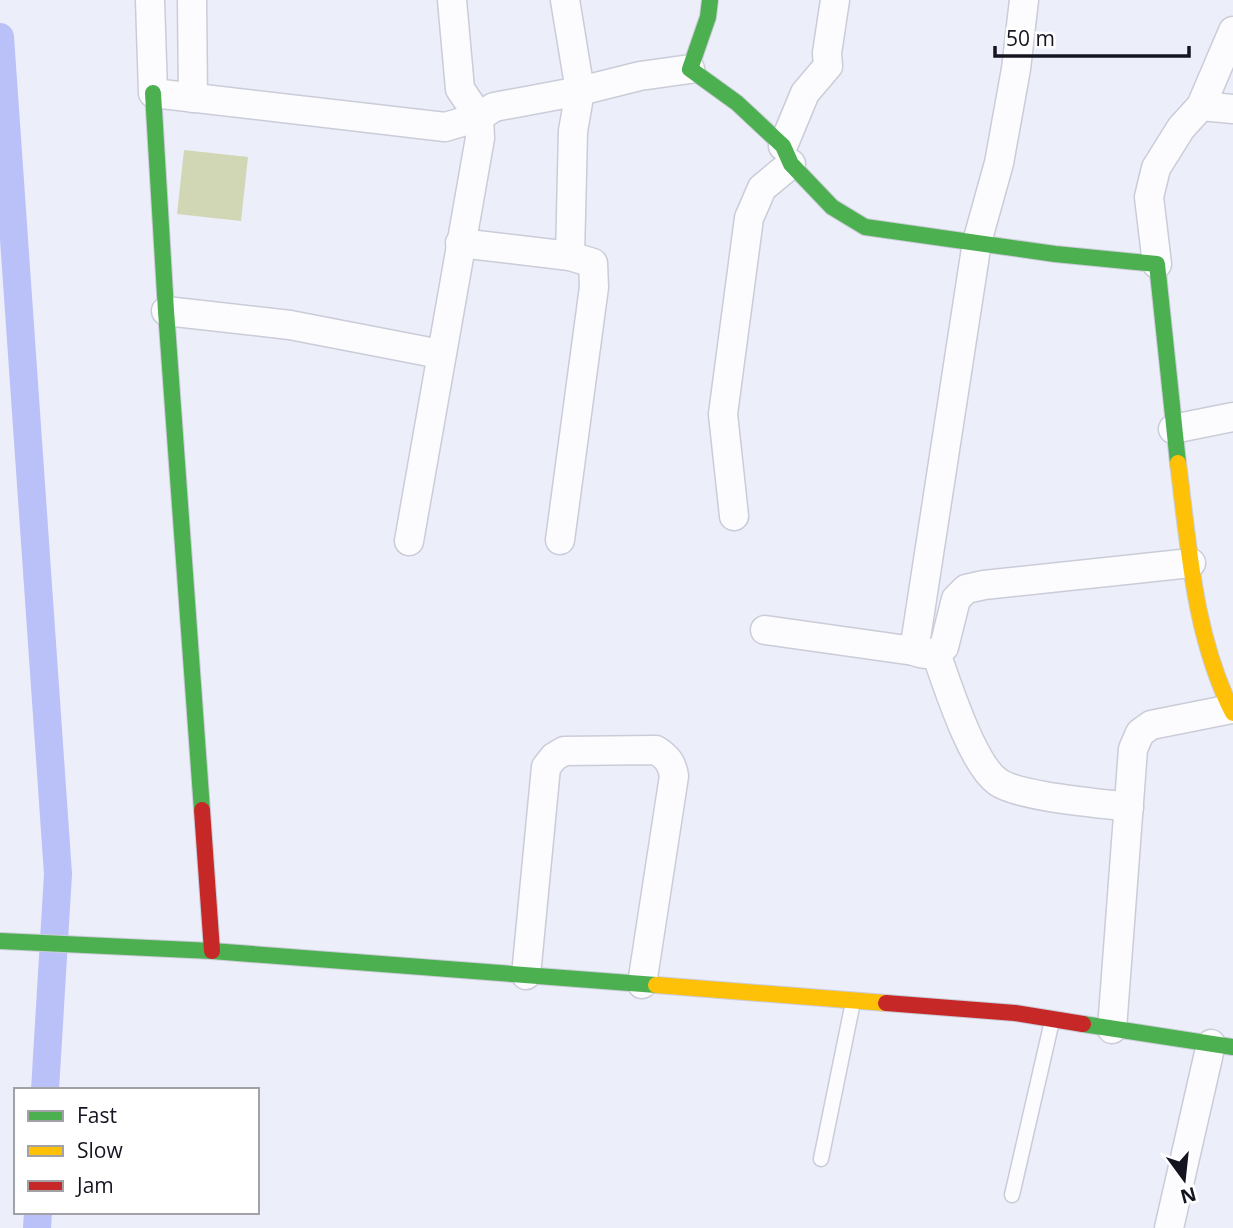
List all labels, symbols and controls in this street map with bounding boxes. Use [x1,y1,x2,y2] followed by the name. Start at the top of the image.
[995,14,1189,58] scale bar
[1006,24,1055,52] text: 50 m
[14,1088,259,1214] legend
[77,1101,117,1129] text: Fast
[77,1136,123,1164] text: Slow
[1149,1144,1219,1214] north arrow
[75,1171,114,1199] text: Jam
[1178,1181,1199,1210] text: N

